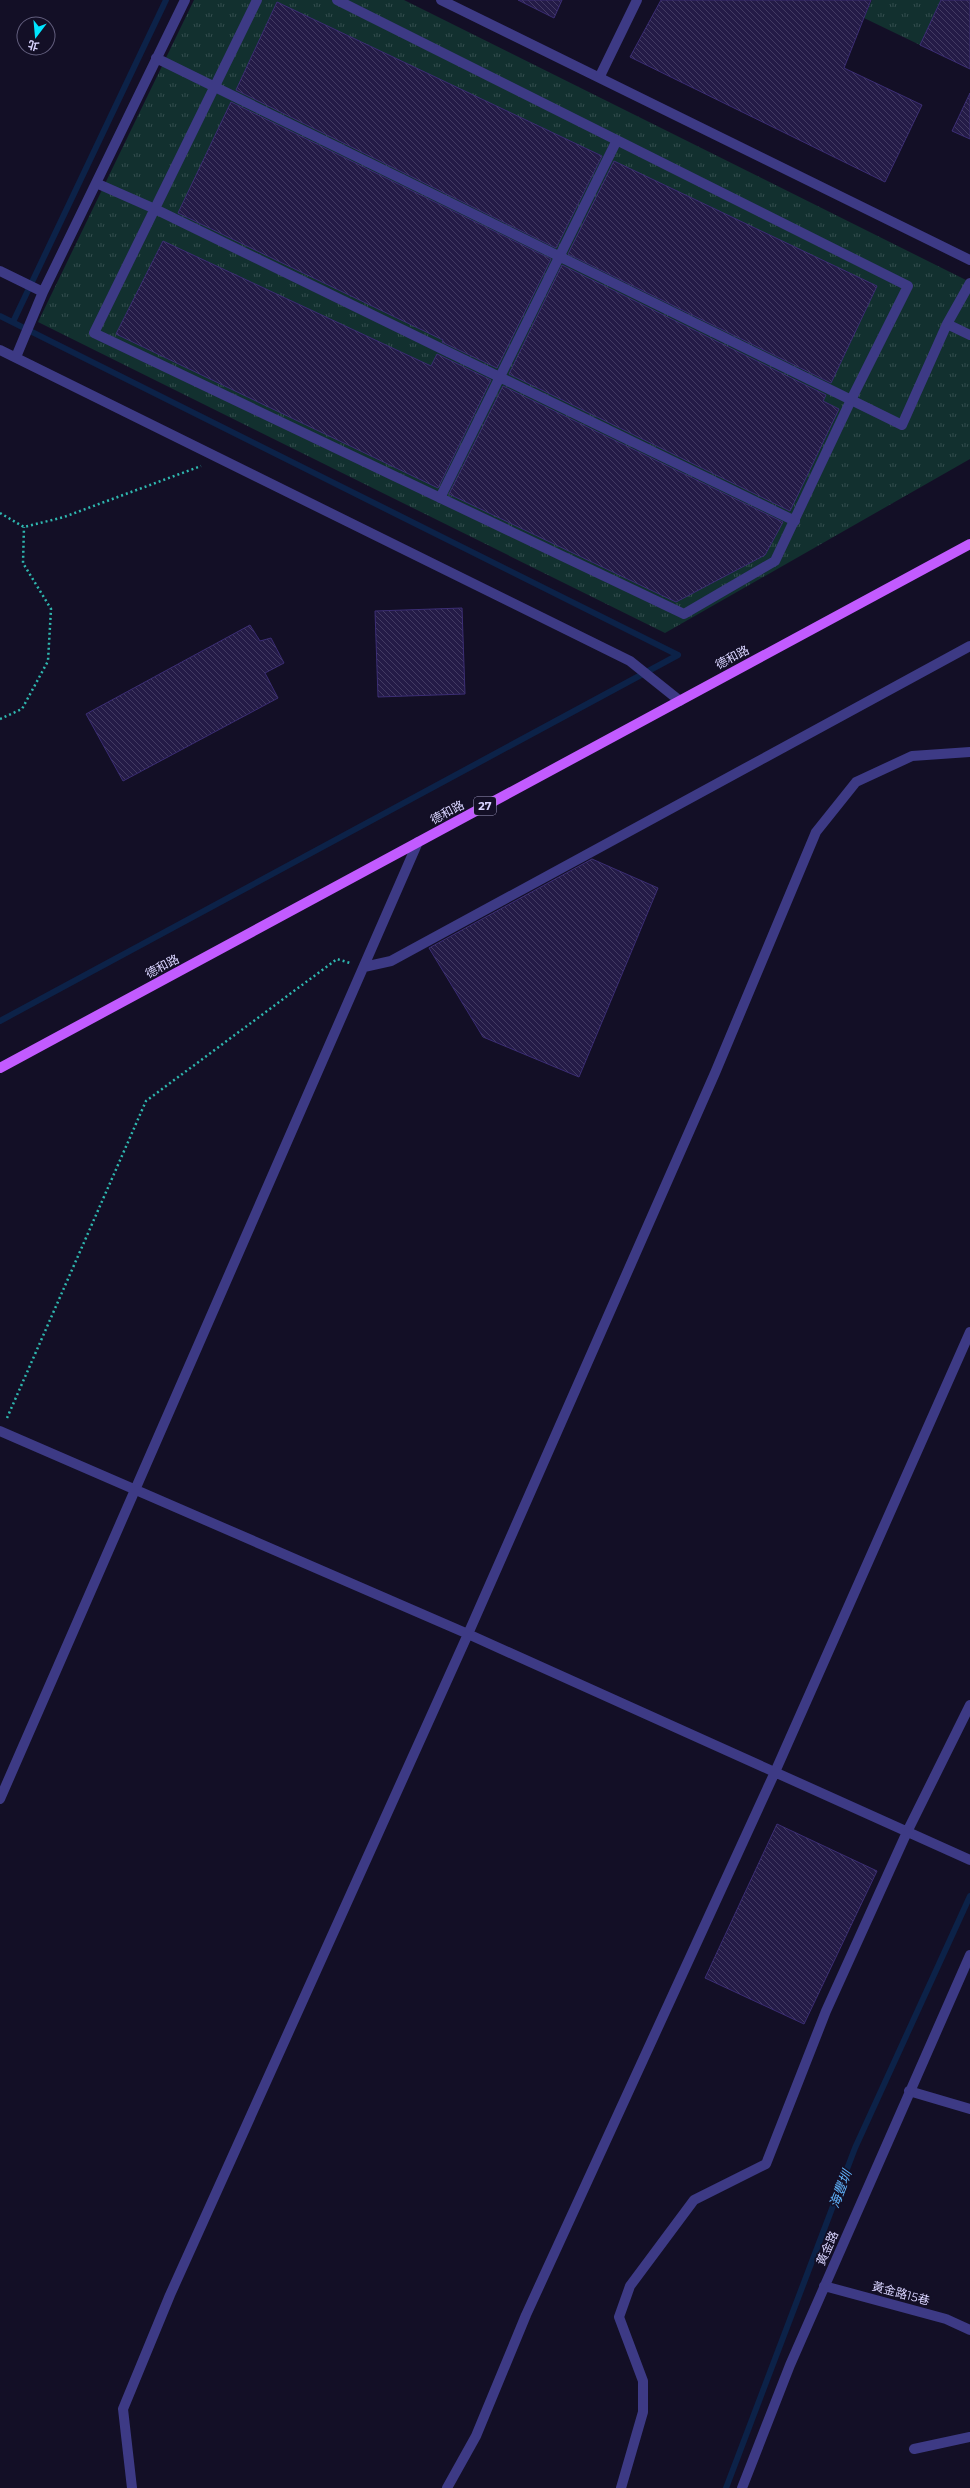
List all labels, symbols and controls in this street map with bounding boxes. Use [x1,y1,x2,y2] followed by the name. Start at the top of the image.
[16,16,56,56] north arrow
[26,37,40,54] text: 北
[713,642,751,672] street label: 德和路
[428,797,466,827] street label: 德和路
[474,797,496,815] road number: 27
[143,951,181,981] street label: 德和路
[826,2166,855,2210] water label: 海豐圳
[813,2228,841,2268] street label: 黃金路
[871,2278,931,2308] street label: 黃金路15巷

